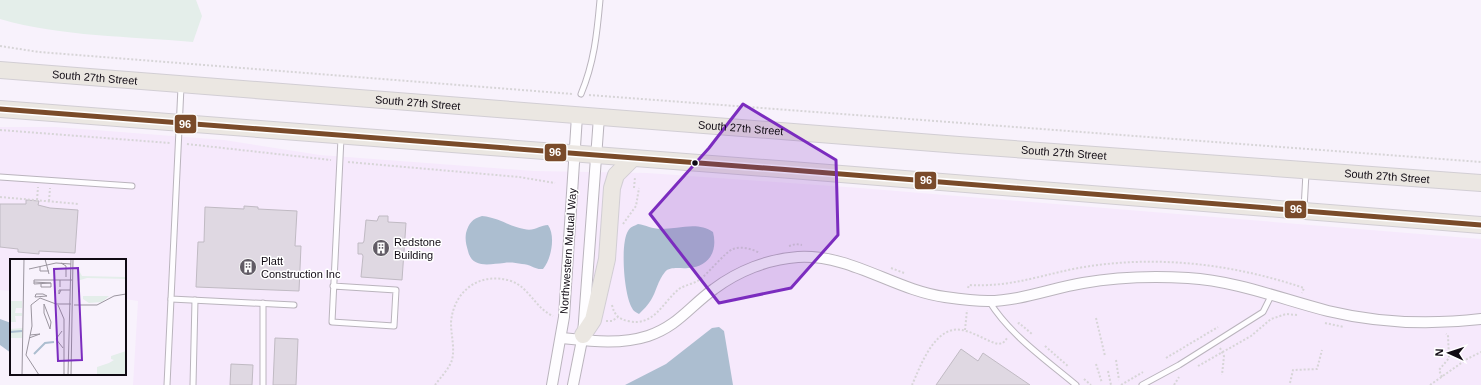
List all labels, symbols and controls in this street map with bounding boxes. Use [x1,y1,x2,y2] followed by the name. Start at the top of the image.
[52,68,138,87] street label: South 27th Street
[375,93,461,112] street label: South 27th Street
[174,114,197,134] line badge: 96
[179,118,191,130] text: 96
[698,119,784,137] street label: South 27th Street
[544,143,567,162] line badge: 96
[1021,144,1107,162] street label: South 27th Street
[549,146,561,158] text: 96
[690,158,700,168] unlabelled marker
[1344,167,1430,185] street label: South 27th Street
[914,171,937,190] line badge: 96
[920,174,932,186] text: 96
[558,187,578,314] street label: Northwestern Mutual Way
[1284,200,1307,219] line badge: 96
[1290,203,1302,215] text: 96
[394,236,441,261] place label: Redstone Building
[371,238,391,258] building icon: Redstone Building
[261,255,341,280] place label: Platt Construction Inc
[238,257,258,277] building icon: Platt Construction Inc
[10,259,126,375] inset map
[1429,333,1469,373] north arrow
[1433,348,1445,357] text: N

